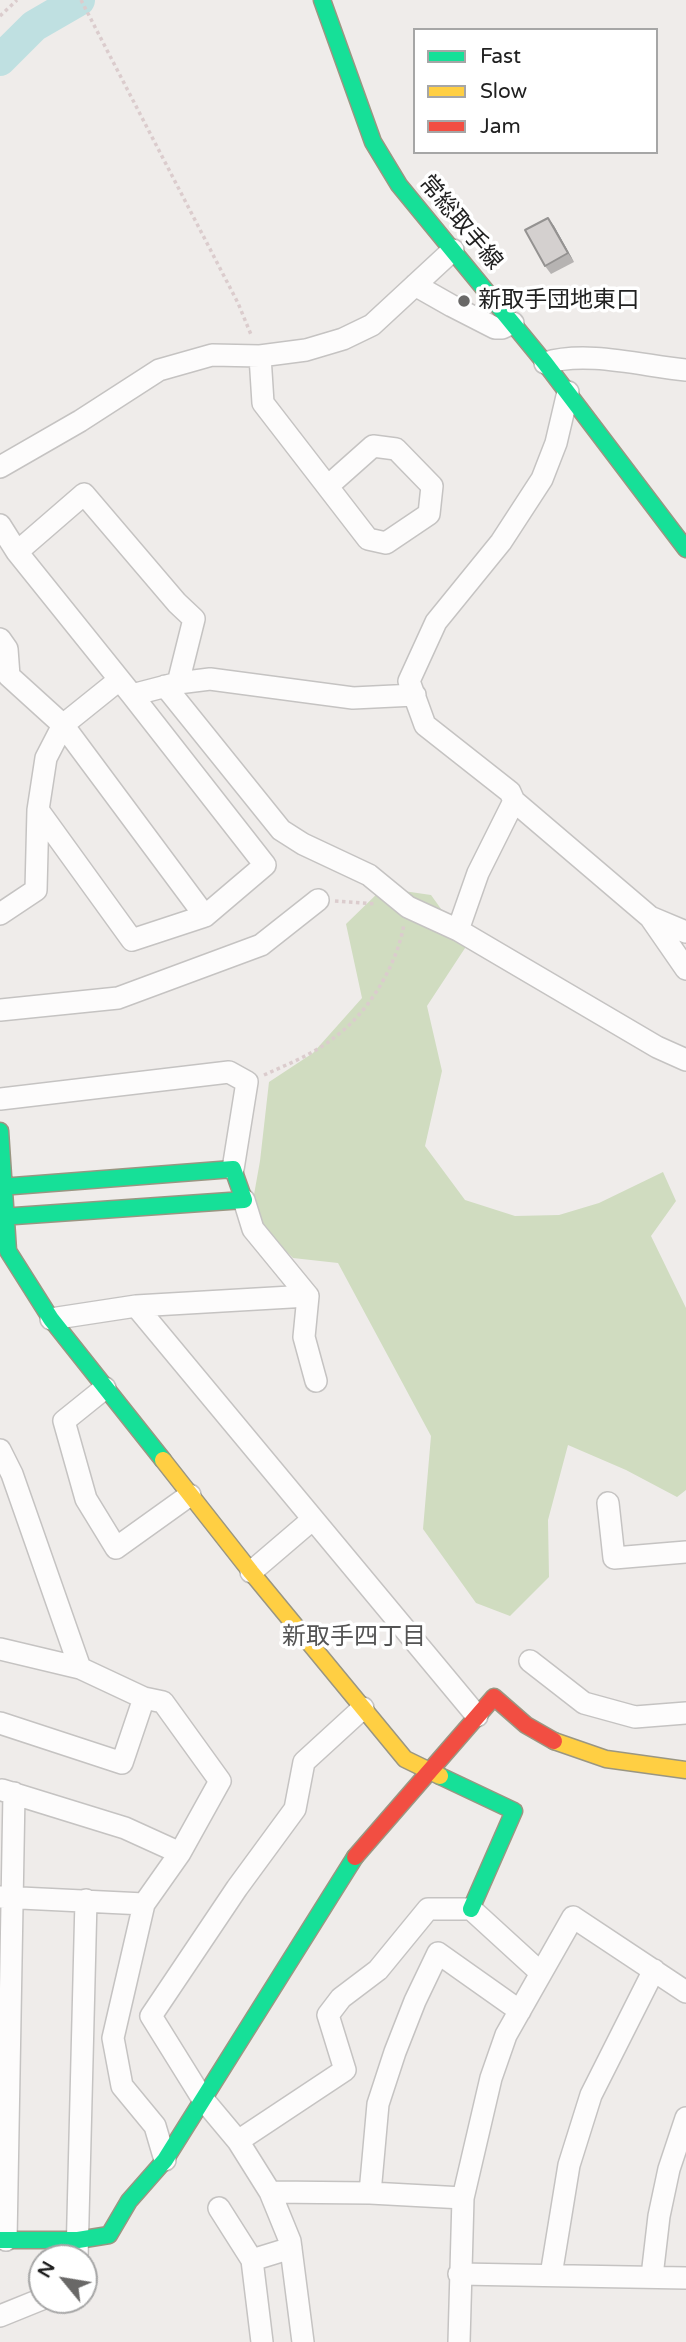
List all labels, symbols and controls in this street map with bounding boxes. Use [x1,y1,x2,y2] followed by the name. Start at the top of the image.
[413,28,658,154] legend
[480,44,521,69] text: Fast
[480,79,527,104] text: Slow
[480,114,521,139] text: Jam
[412,170,508,276] street label: 常総取手線
[478,287,639,315] place label: 新取手団地東口
[456,293,472,309] marker: 新取手団地東口
[282,1624,426,1652] district label: 新取手四丁目
[28,2244,98,2314] north arrow
[33,2257,60,2282] text: N

